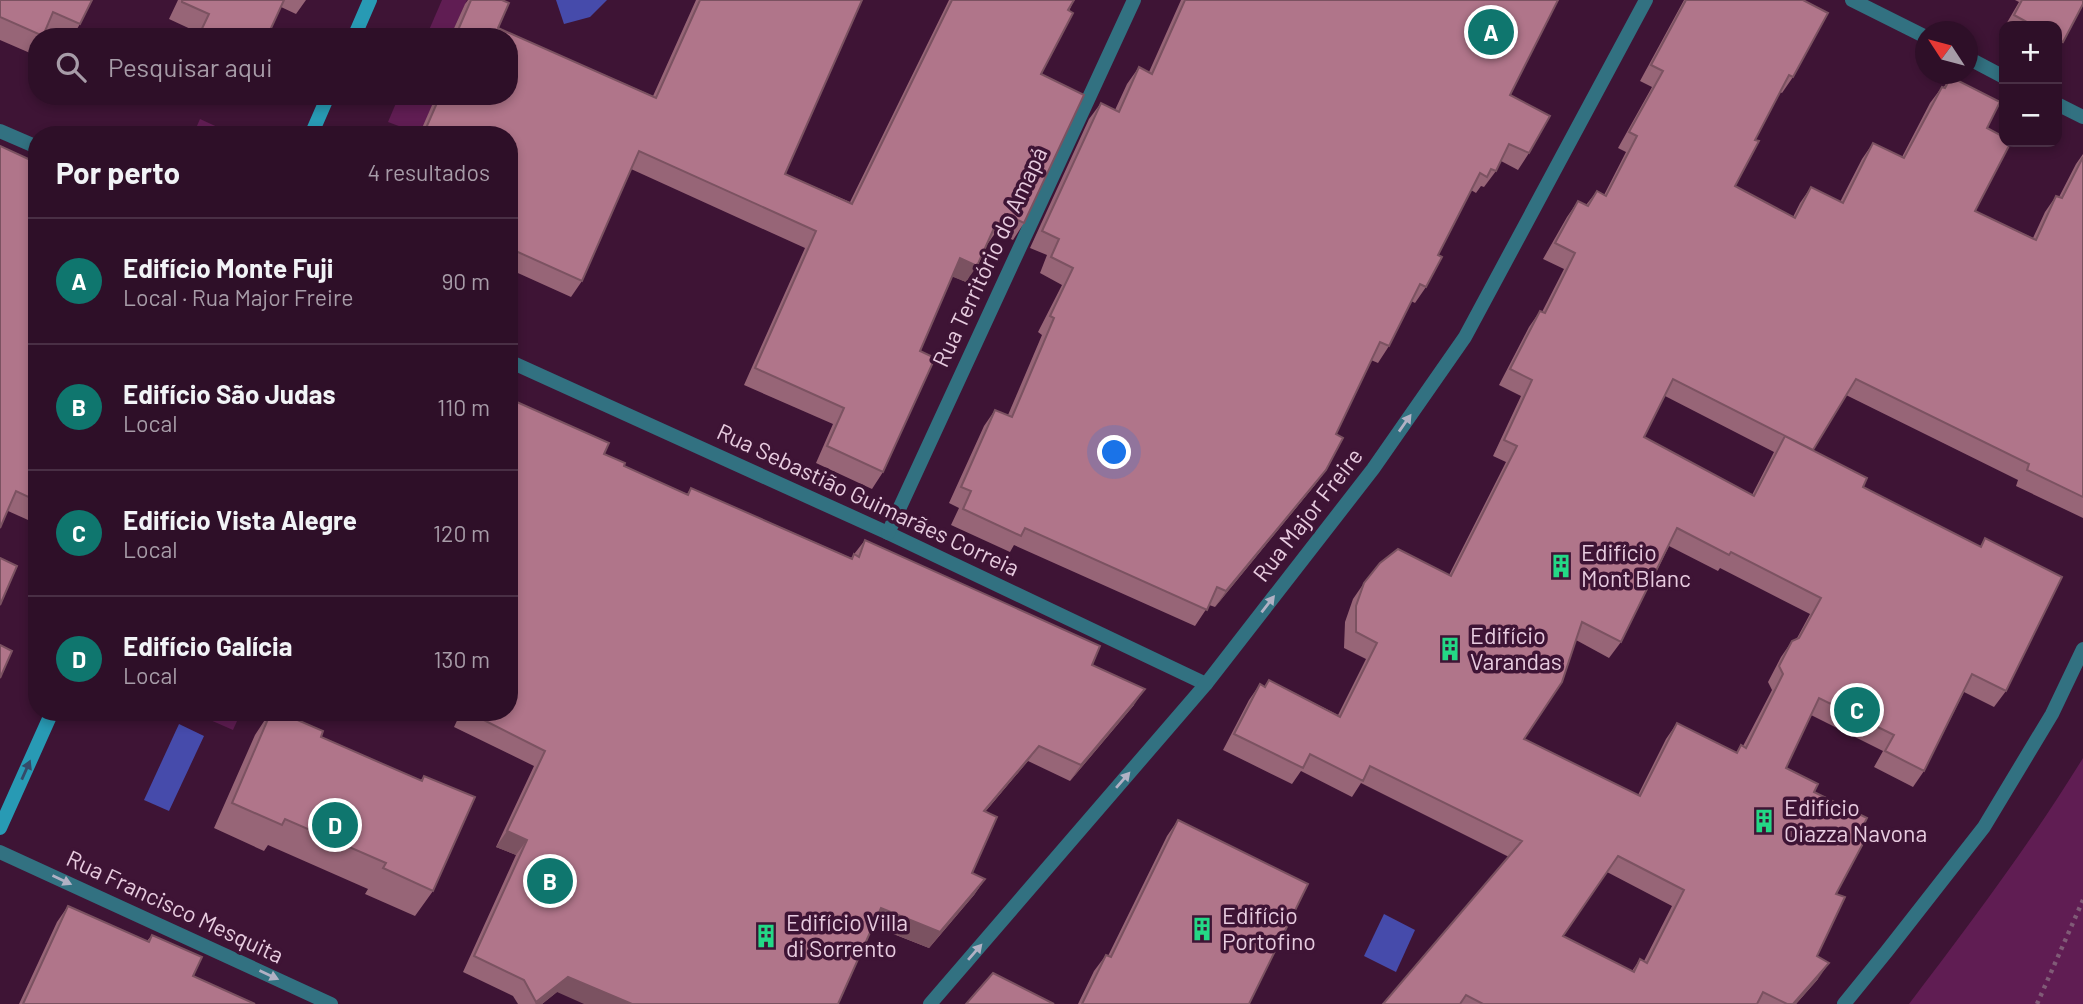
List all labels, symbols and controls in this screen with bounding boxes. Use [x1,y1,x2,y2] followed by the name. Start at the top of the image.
[1468,6,1514,58] pin: A
[1915,21,1978,84] north arrow
[1999,21,2062,147] map controls
[1999,21,2062,84] button: +
[28,28,518,105] search box
[52,48,90,86] icon: search
[108,51,273,82] text: Pesquisar aqui
[1999,84,2062,147] button: −
[926,142,1052,371] street label: Rua Território do Amapá
[56,154,180,190] text: Por perto
[367,158,490,186] text: 4 resultados
[123,252,333,283] text: Edifício Monte Fuji
[71,267,87,295] text: A
[441,267,490,295] text: 90 m
[123,283,353,311] text: Local · Rua Major Freire
[123,378,336,409] text: Edifício São Judas
[72,393,86,421] text: B
[437,393,490,421] text: 110 m
[123,409,178,437] text: Local
[1398,414,1412,432] one-way arrow
[713,417,1024,582] street label: Rua Sebastião Guimarães Correia
[1097,435,1131,469] your location
[1246,442,1368,587] street label: Rua Major Freire
[123,504,357,535] text: Edifício Vista Alegre
[72,519,86,547] text: C
[433,519,490,547] text: 120 m
[123,535,178,563] text: Local
[1581,538,1691,592] place label: Edifício Mont Blanc
[1547,552,1575,580] building icon: Edifício Mont Blanc
[1260,596,1275,614] one-way arrow
[1470,621,1562,675] place label: Edifício Varandas
[123,630,292,661] text: Edifício Galícia
[1436,635,1464,663] building icon: Edifício Varandas
[72,645,86,673] text: D
[433,645,490,673] text: 130 m
[123,661,178,689] text: Local
[1834,684,1880,736] pin: C
[20,760,32,780] one-way arrow
[1115,771,1131,789] one-way arrow
[1784,793,1927,847] place label: Edifício Oiazza Navona
[312,799,358,851] pin: D
[1750,807,1778,835] building icon: Edifício Oiazza Navona
[62,843,288,969] street label: Rua Francisco Mesquita
[527,855,573,907] pin: B
[52,874,72,886] one-way arrow
[1222,901,1316,955] place label: Edifício Portofino
[786,908,908,962] place label: Edifício Villa di Sorrento
[1188,915,1216,943] building icon: Edifício Portofino
[752,922,780,950] building icon: Edifício Villa di Sorrento
[967,944,982,961] one-way arrow
[259,969,279,981] one-way arrow

